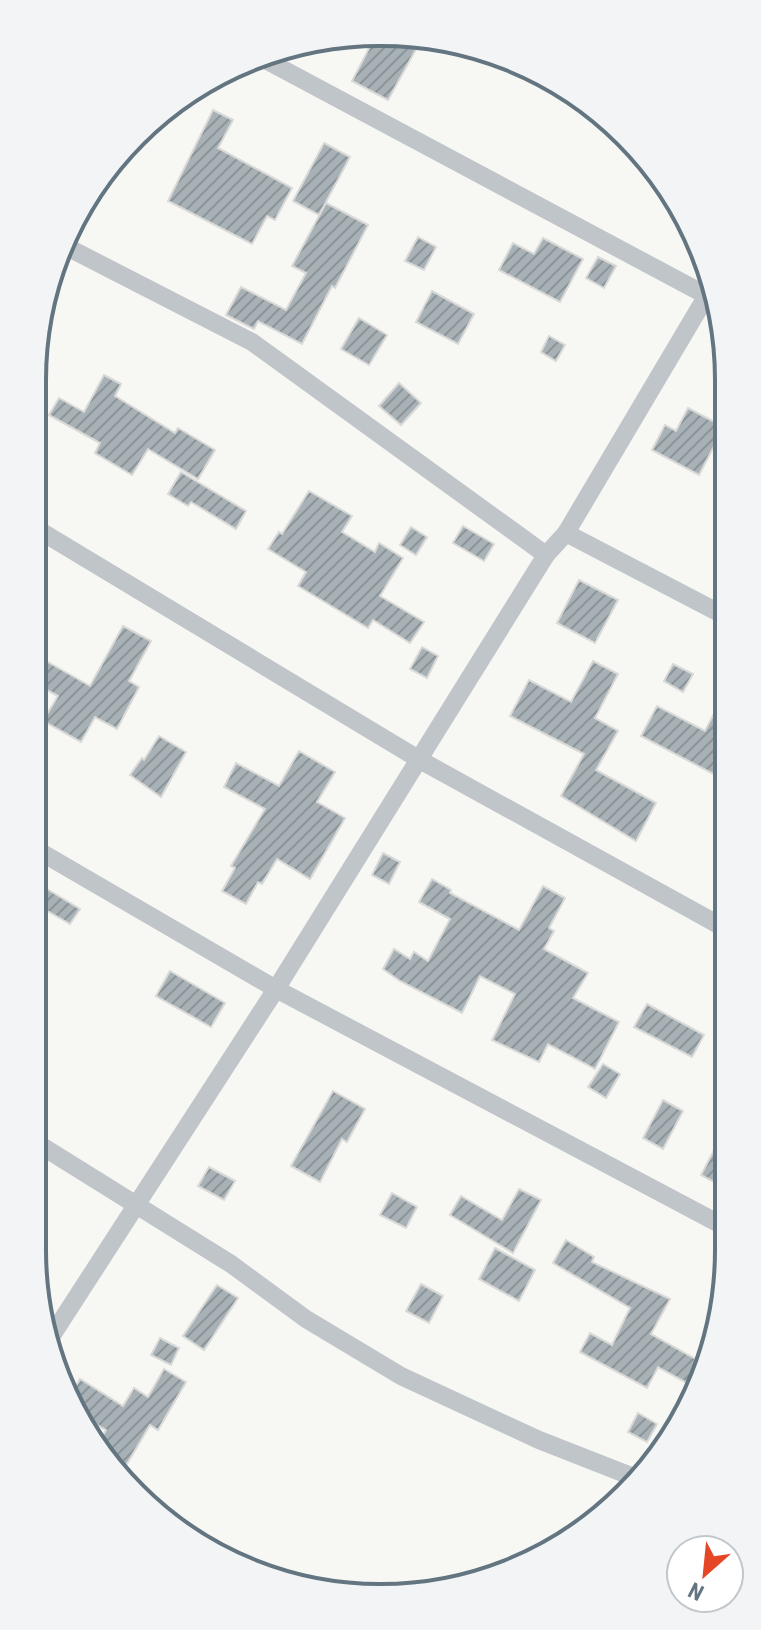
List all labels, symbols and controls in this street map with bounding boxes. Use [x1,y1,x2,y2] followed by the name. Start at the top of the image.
[665,1534,745,1614] north arrow
[684,1577,708,1606] text: N

